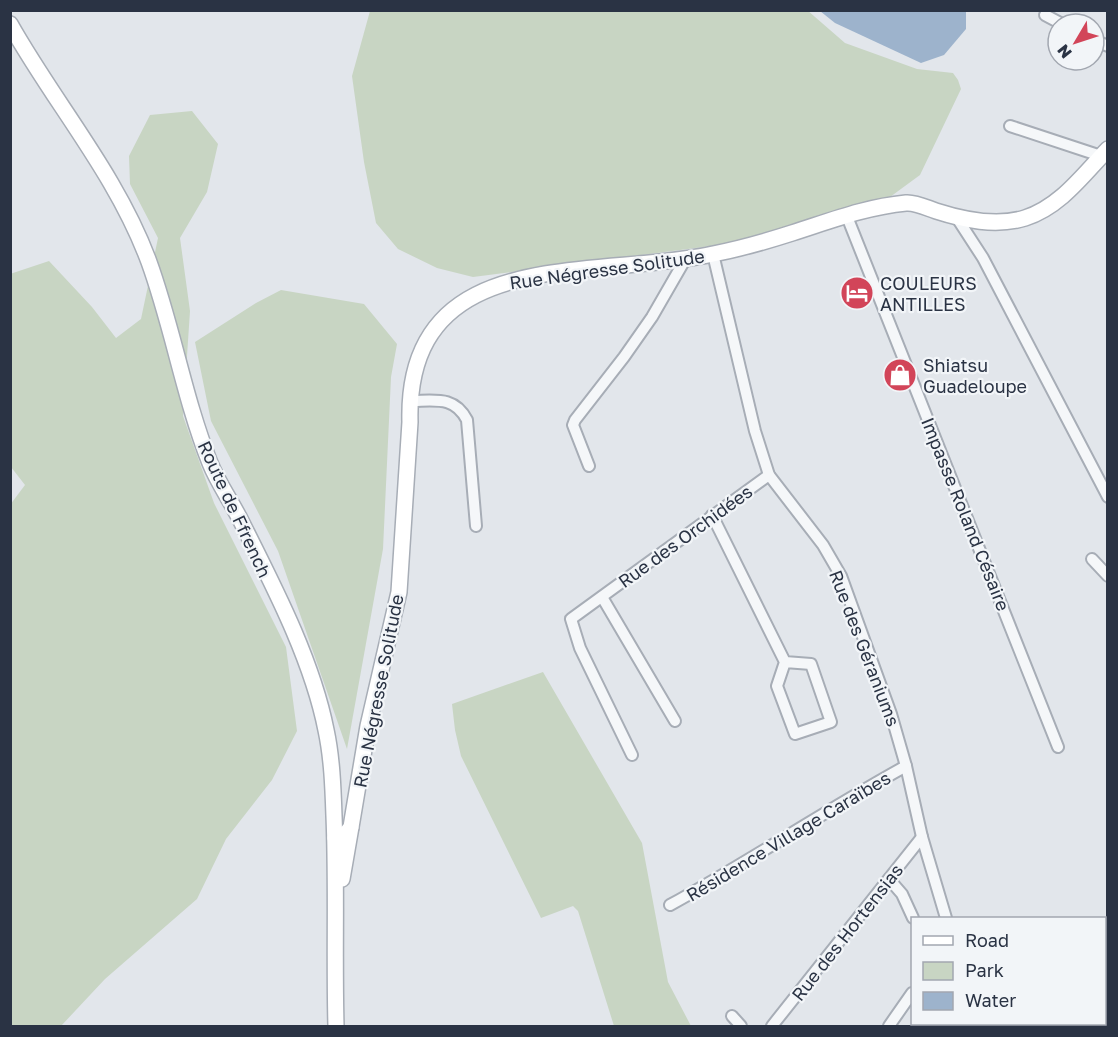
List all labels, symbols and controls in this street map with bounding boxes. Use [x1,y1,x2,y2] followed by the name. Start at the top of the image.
[1046,12,1106,72] north arrow
[1053,40,1076,62] text: N
[508,244,706,294] street label: Rue Négresse Solitude
[880,272,977,315] place label: COULEURS ANTILLES
[839,275,875,311] hotel icon: COULEURS ANTILLES
[923,354,1027,397] place label: Shiatsu Guadeloupe
[882,357,918,393] shop icon: Shiatsu Guadeloupe
[917,414,1015,614] street label: Impasse Roland Césaire
[194,437,276,581] street label: Route de Ffrench
[614,480,756,592] street label: Rue des Orchidées
[825,567,905,729] street label: Rue des Géraniums
[348,592,408,790] street label: Rue Négresse Solitude
[682,766,894,906] street label: Résidence Village Caraïbes
[787,859,907,1005] street label: Rue des Hortensias
[911,917,1106,1025] legend
[965,929,1009,951] text: Road
[965,959,1004,981] text: Park
[965,989,1016,1011] text: Water

